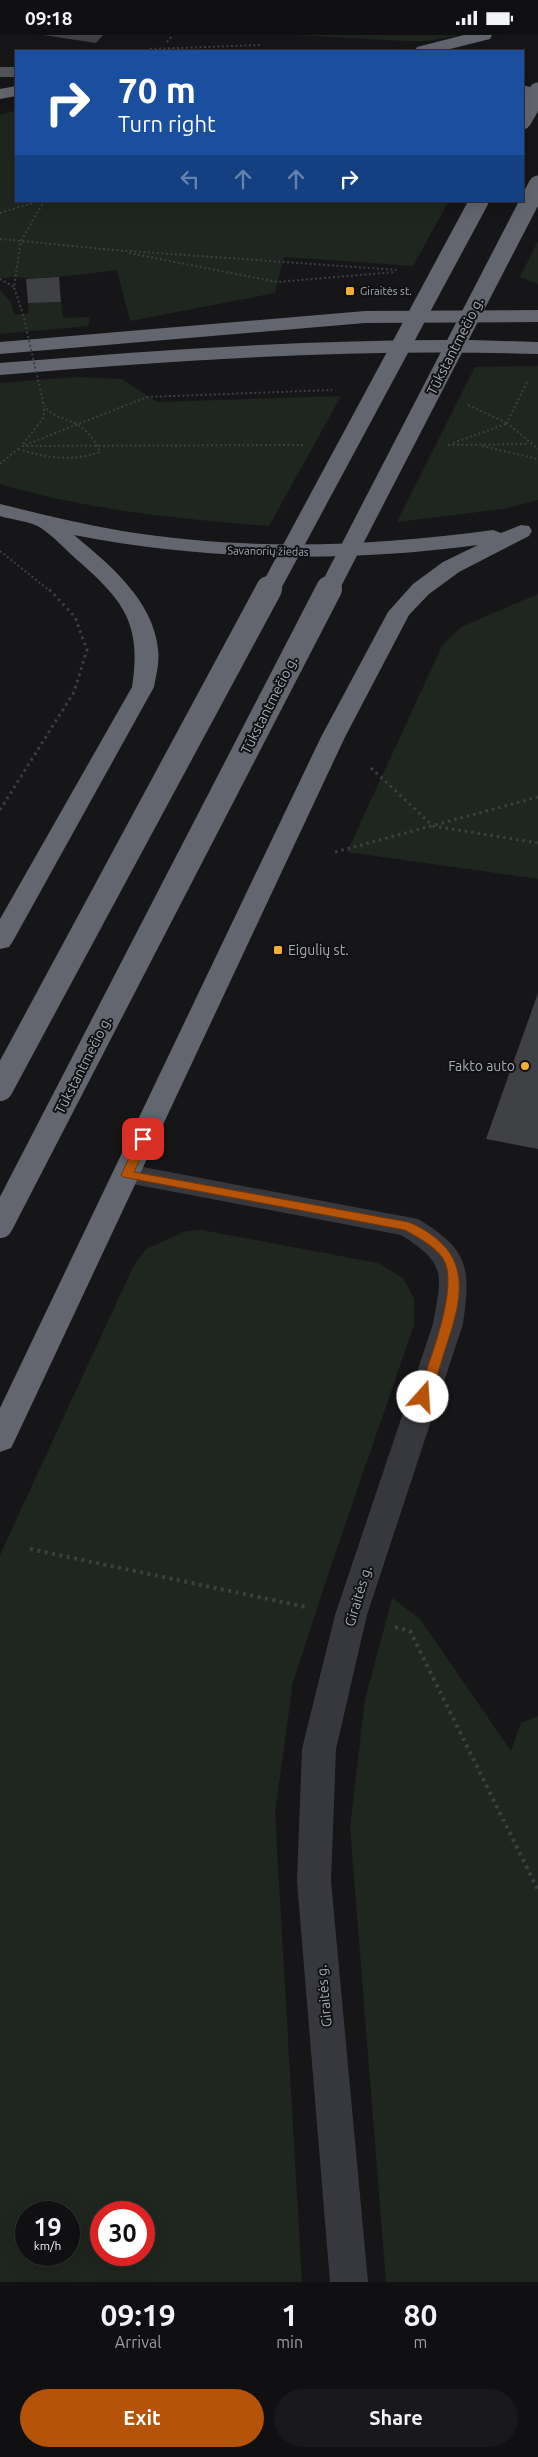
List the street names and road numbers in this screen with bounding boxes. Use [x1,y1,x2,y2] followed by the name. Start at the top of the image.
[424,295,486,397] street label: Tūkstantmečio g.
[227,544,309,558] street label: Savanorių žiedas
[238,654,300,756] street label: Tūkstantmečio g.
[52,1014,114,1116] street label: Tūkstantmečio g.
[341,1564,375,1628] street label: Giraitės g.
[313,1964,335,2028] street label: Giraitės g.

